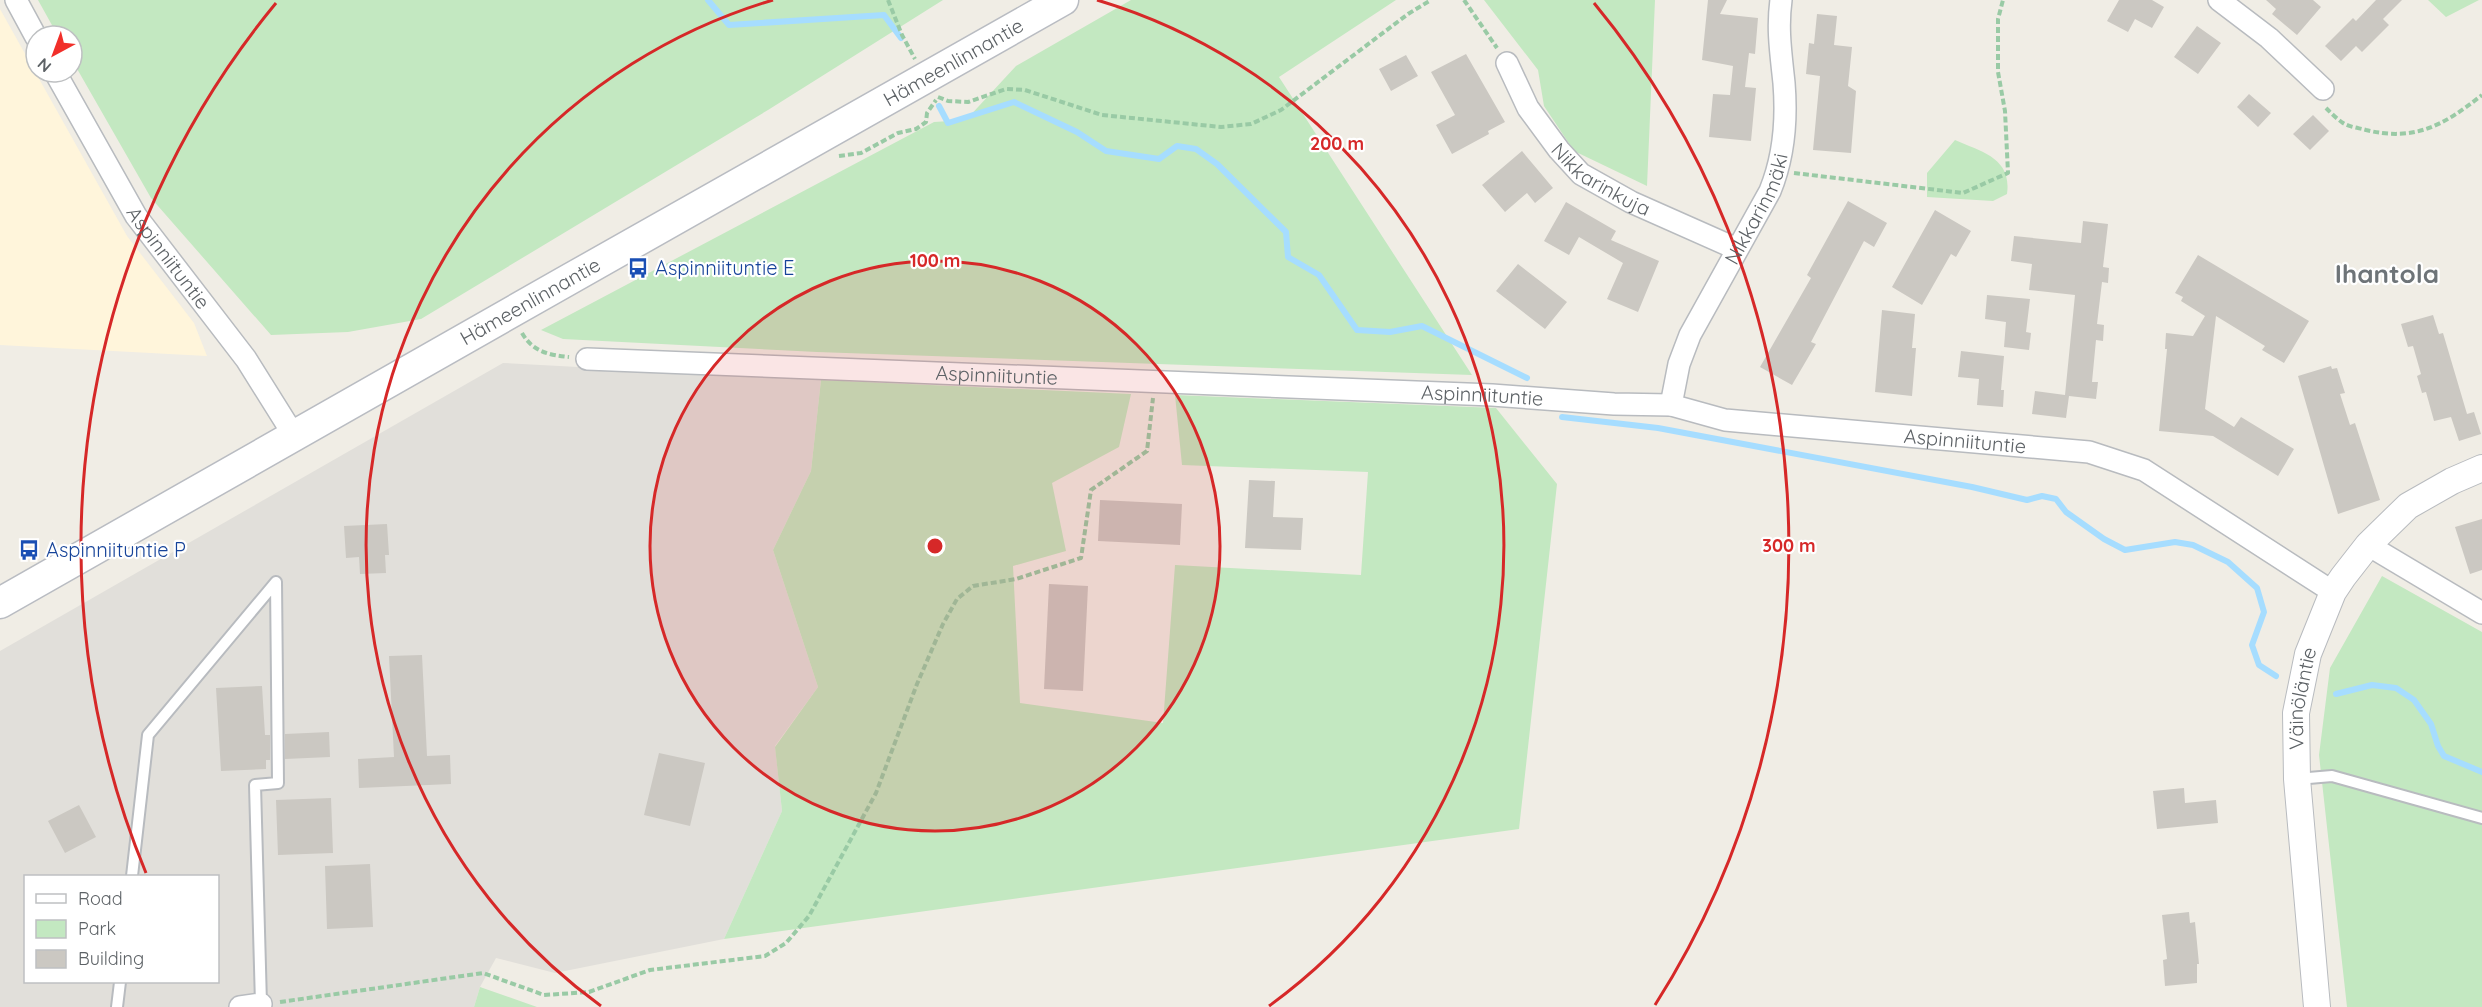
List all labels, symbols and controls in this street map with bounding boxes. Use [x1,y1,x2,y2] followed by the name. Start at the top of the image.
[879,12,1028,112] street label: Hämeenlinnantie
[24,24,84,84] north arrow
[33,54,55,77] text: N
[1310,132,1364,155] text: 200 m
[1546,137,1654,221] street label: Nikkarinkuja
[1719,151,1793,269] street label: Nikkarinmäki
[121,202,216,314] street label: Aspinniituntie
[910,249,960,272] text: 100 m
[455,251,604,350] street label: Hämeenlinnantie
[655,255,794,280] place label: Aspinniituntie E
[626,256,650,280] bus stop icon: Aspinniituntie E
[2335,257,2439,290] district label: Ihantola
[935,360,1058,390] street label: Aspinniituntie
[1421,379,1544,411] street label: Aspinniituntie
[1903,423,2027,458] street label: Aspinniituntie
[1762,534,1816,557] text: 300 m
[925,536,945,556] centre of rings
[46,537,186,562] place label: Aspinniituntie P
[17,538,41,562] bus stop icon: Aspinniituntie P
[2283,643,2322,750] street label: Väinöläntie
[24,875,219,983] legend
[78,887,123,910] text: Road
[78,917,116,940] text: Park
[78,947,144,970] text: Building

